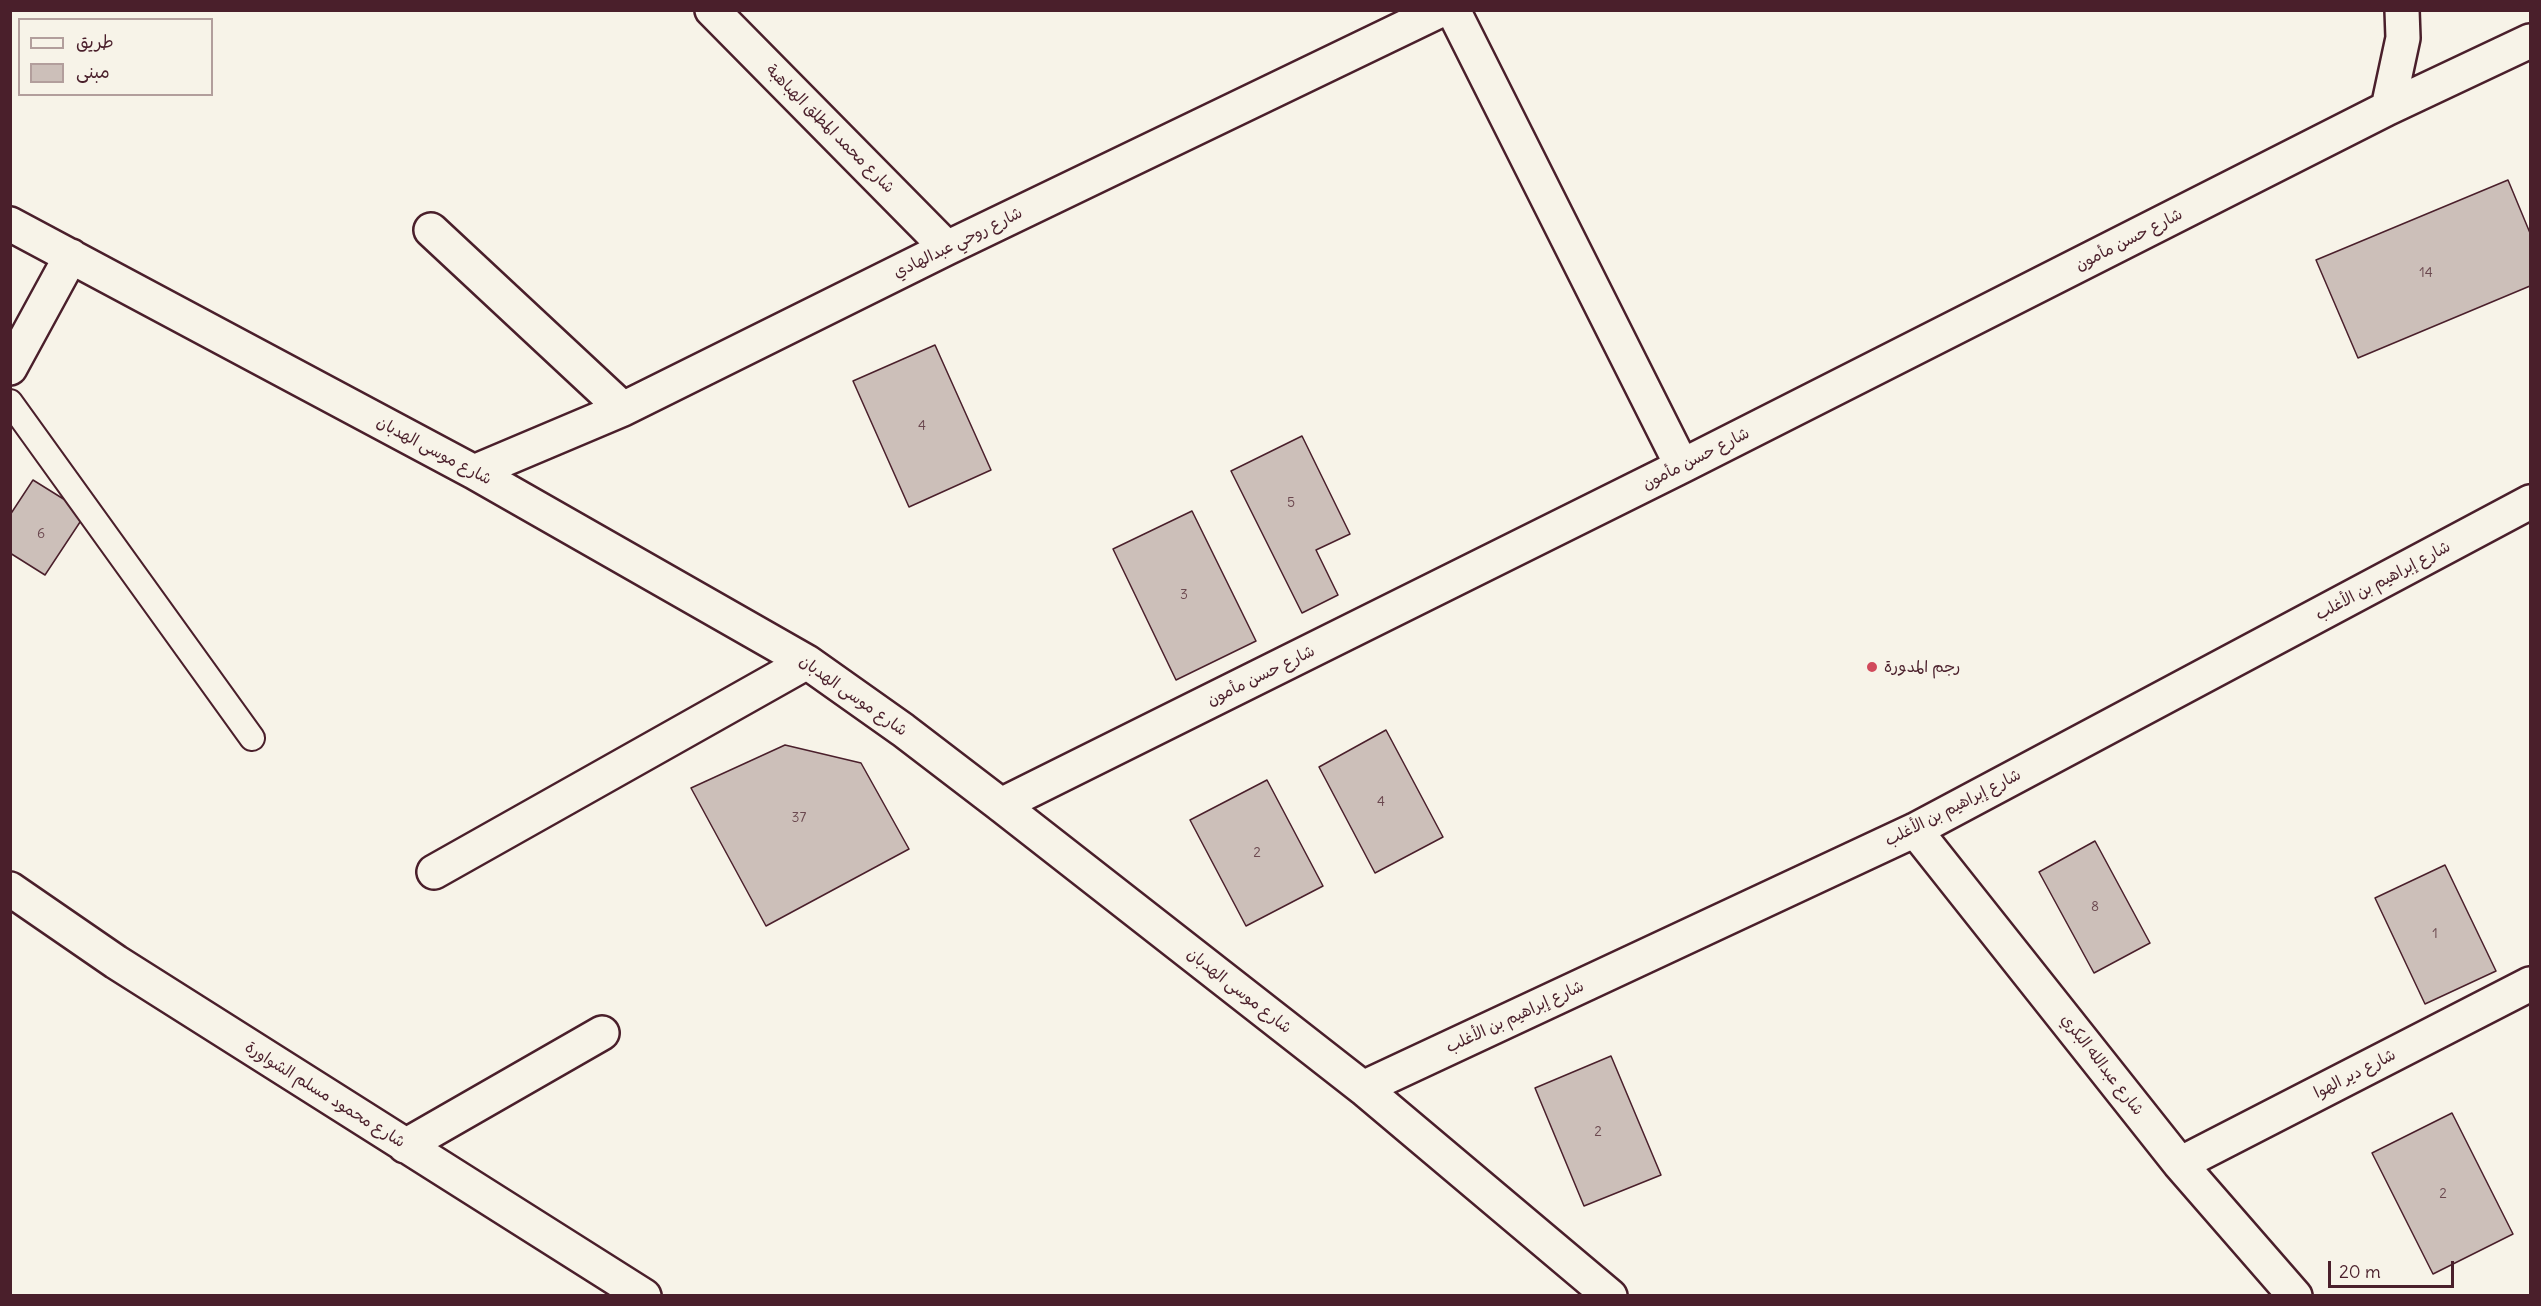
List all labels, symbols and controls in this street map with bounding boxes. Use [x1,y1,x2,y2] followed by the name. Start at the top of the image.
[18,18,213,96] legend
[76,30,114,53] text: طريق
[76,60,110,83] text: مبنى
[762,61,898,197] street label: شارع محمد المطلق الهباهبة
[890,203,1026,283] street label: شارع روحي عبدالهادي
[2072,205,2186,275] street label: شارع حسن مأمون
[2419,265,2433,281] house number: 14
[373,413,495,489] street label: شارع موسى الهدبان
[918,418,926,434] house number: 4
[1639,424,1753,494] street label: شارع حسن مأمون
[1287,495,1295,511] house number: 5
[37,526,45,542] house number: 6
[2312,537,2454,625] street label: شارع إبراهيم بن الأغلب
[1180,587,1188,603] house number: 3
[1204,642,1318,710] street label: شارع حسن مأمون
[795,652,911,740] street label: شارع موسى الهدبان
[1884,657,1960,677] place label: رجم المدورة
[1865,660,1879,674] marker: رجم المدورة
[1882,765,2024,851] street label: شارع إبراهيم بن الأغلب
[1377,794,1385,810] house number: 4
[792,810,806,826] house number: 37
[1253,845,1261,861] house number: 2
[2091,899,2099,915] house number: 8
[2432,926,2438,942] house number: 1
[1183,944,1295,1038] street label: شارع موسى الهدبان
[1443,977,1587,1057] street label: شارع إبراهيم بن الأغلب
[2057,1011,2147,1119] street label: شارع عبدالله البكري
[241,1038,409,1152] street label: شارع محمود مسلم الشواورة
[2311,1045,2399,1103] street label: شارع دير الهوا
[1594,1124,1602,1140] house number: 2
[2439,1186,2447,1202] house number: 2
[2331,1249,2457,1287] scale bar
[2339,1260,2381,1283] text: 20 m

